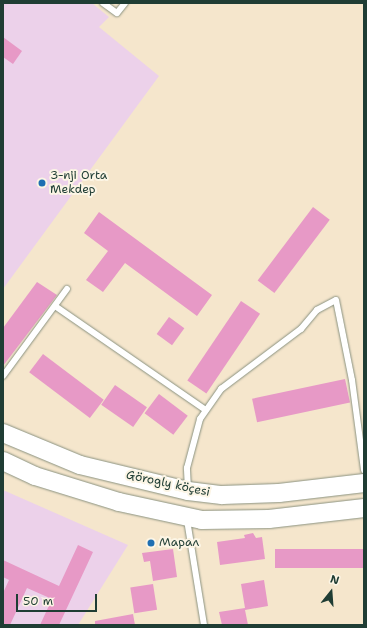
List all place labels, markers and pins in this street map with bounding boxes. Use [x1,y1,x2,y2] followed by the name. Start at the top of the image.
[50,169,107,197] place label: 3-nji Orta Mekdep
[37,178,47,188] marker: 3-nji Orta Mekdep
[159,536,199,550] place label: Марал
[146,538,156,548] marker: Марал

